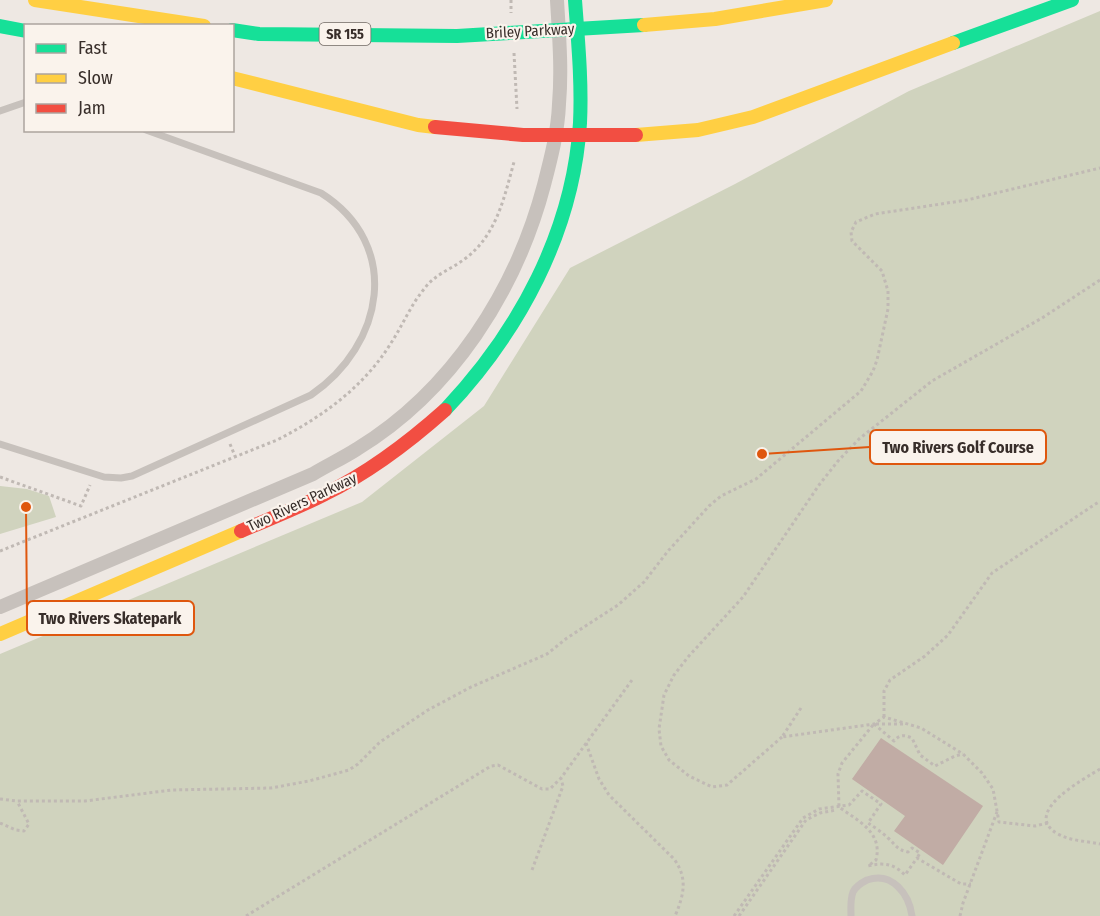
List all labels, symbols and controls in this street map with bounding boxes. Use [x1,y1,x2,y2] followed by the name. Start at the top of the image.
[485,20,575,42] street label: Briley Parkway
[320,23,370,45] road number: SR 155
[24,24,234,132] legend
[78,37,107,59] text: Fast
[78,67,113,89] text: Slow
[78,97,106,119] text: Jam
[870,430,1046,464] callout: Two Rivers Golf Course
[882,438,1034,457] text: Two Rivers Golf Course
[244,469,360,535] street label: Two Rivers Parkway
[27,601,194,635] callout: Two Rivers Skatepark
[38,609,182,628] text: Two Rivers Skatepark

